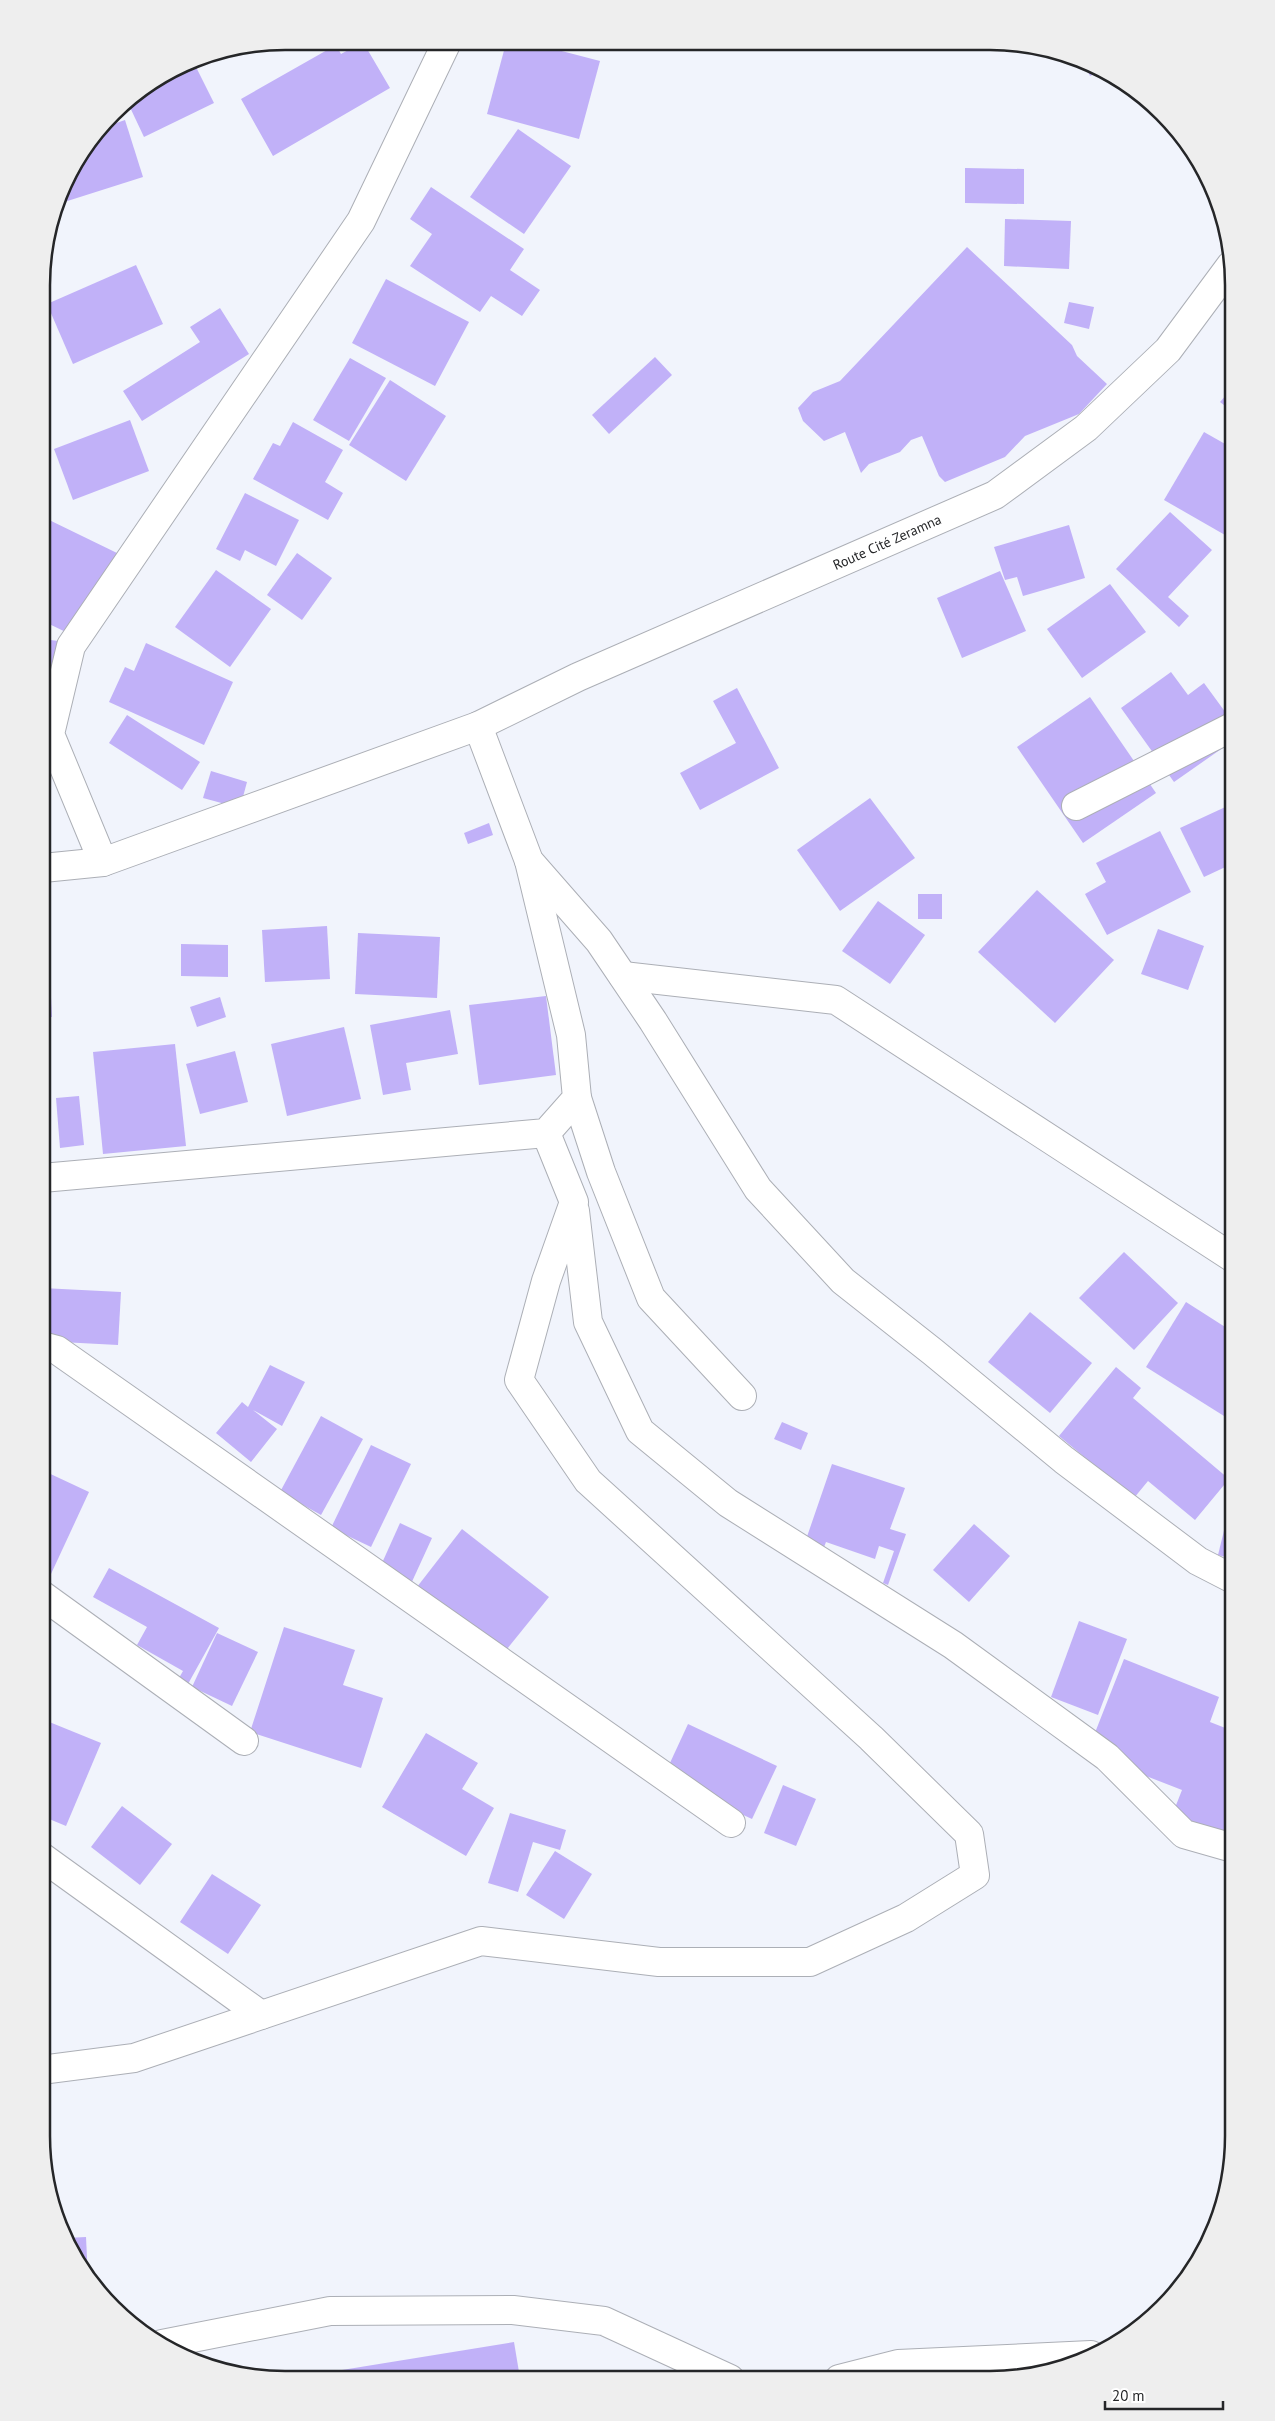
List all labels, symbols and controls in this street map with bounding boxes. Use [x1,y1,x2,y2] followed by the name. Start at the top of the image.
[830,510,944,574] street label: Route Cité Zeramna
[1105,2378,1222,2410] scale bar
[1112,2386,1145,2405] text: 20 m

